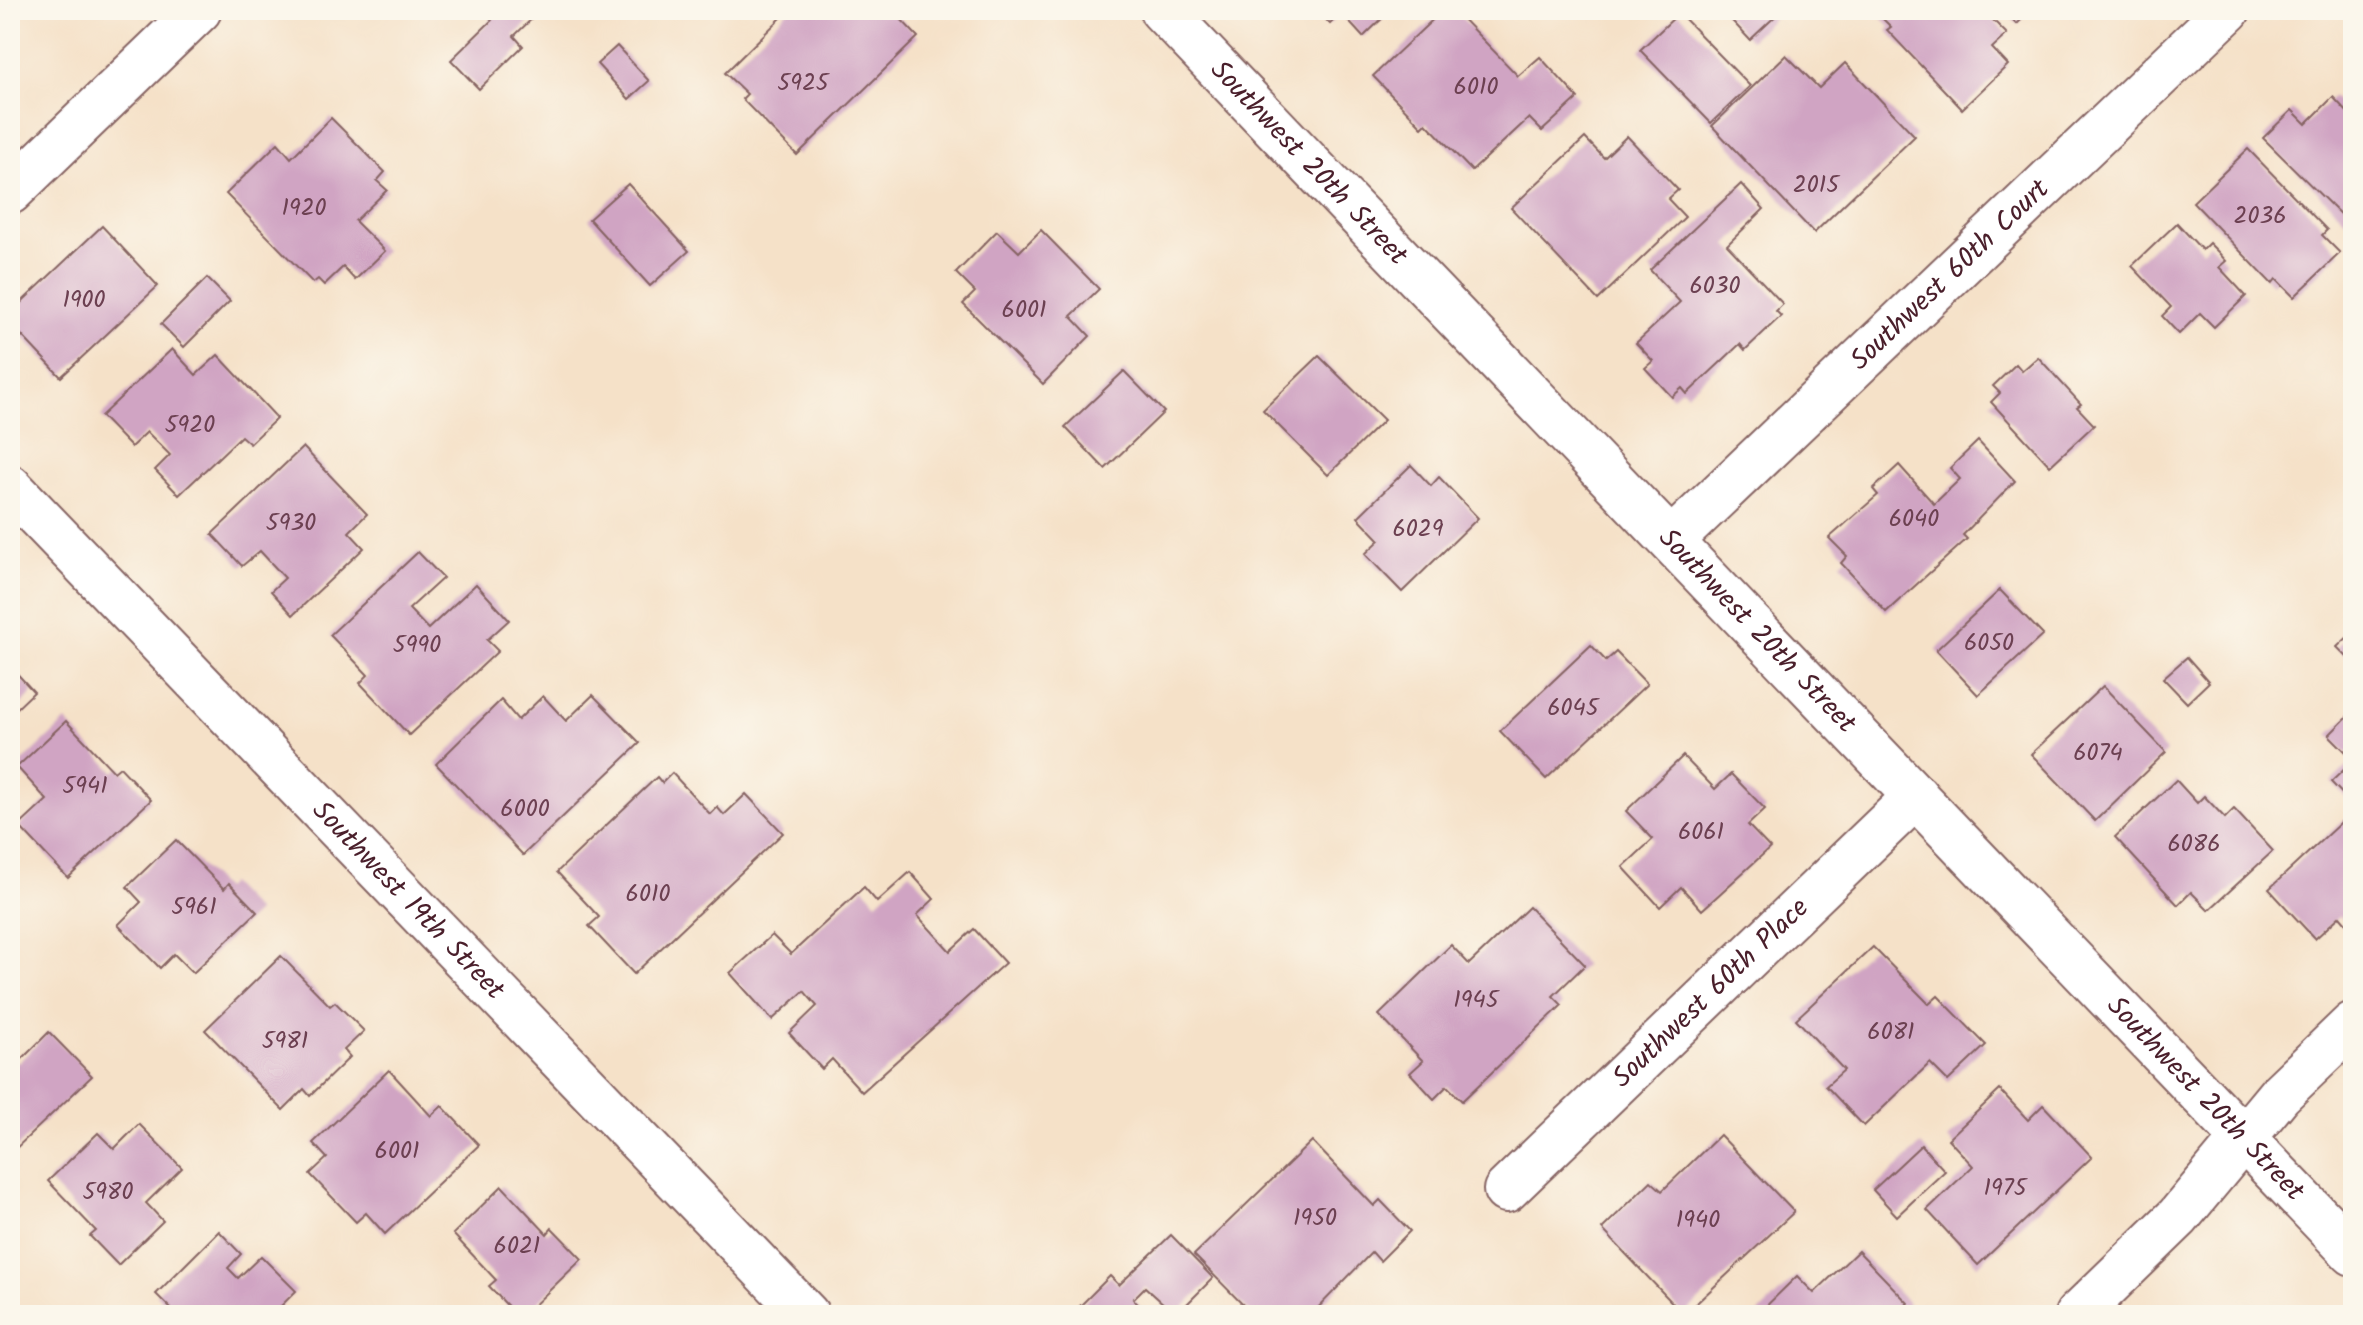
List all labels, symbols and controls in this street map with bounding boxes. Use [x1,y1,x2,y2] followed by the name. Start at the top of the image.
[1199,50,1419,277] street label: Southwest 20th Street
[777,64,831,103] house number: 5925
[1454,68,1498,107] house number: 6010
[1793,166,1841,205] house number: 2015
[1840,168,2061,382] street label: Southwest 60th Court
[281,189,327,228] house number: 1920
[2234,197,2287,236] house number: 2036
[1689,267,1741,306] house number: 6030
[62,281,106,320] house number: 1900
[1002,291,1046,330] house number: 6001
[165,406,215,445] house number: 5920
[1889,500,1939,539] house number: 6040
[266,504,316,543] house number: 5930
[1393,510,1444,549] house number: 6029
[1647,518,1868,745] street label: Southwest 20th Street
[1964,624,2014,663] house number: 6050
[393,626,441,665] house number: 5990
[1547,689,1601,728] house number: 6045
[2073,734,2123,773] house number: 6074
[62,767,108,806] house number: 5941
[301,790,516,1012] street label: Southwest 19th Street
[500,790,550,829] house number: 6000
[1678,813,1724,852] house number: 6061
[2167,825,2221,864] house number: 6086
[626,875,670,914] house number: 6010
[1602,887,1820,1099] street label: Southwest 60th Place
[171,888,217,927] house number: 5961
[1453,981,1501,1020] house number: 1945
[2095,986,2316,1213] street label: Southwest 20th Street
[1867,1013,1915,1052] house number: 6081
[262,1022,308,1061] house number: 5981
[375,1132,419,1171] house number: 6001
[1983,1169,2029,1208] house number: 1975
[82,1173,134,1212] house number: 5980
[1293,1199,1337,1238] house number: 1950
[1676,1201,1720,1240] house number: 1940
[494,1227,540,1266] house number: 6021

